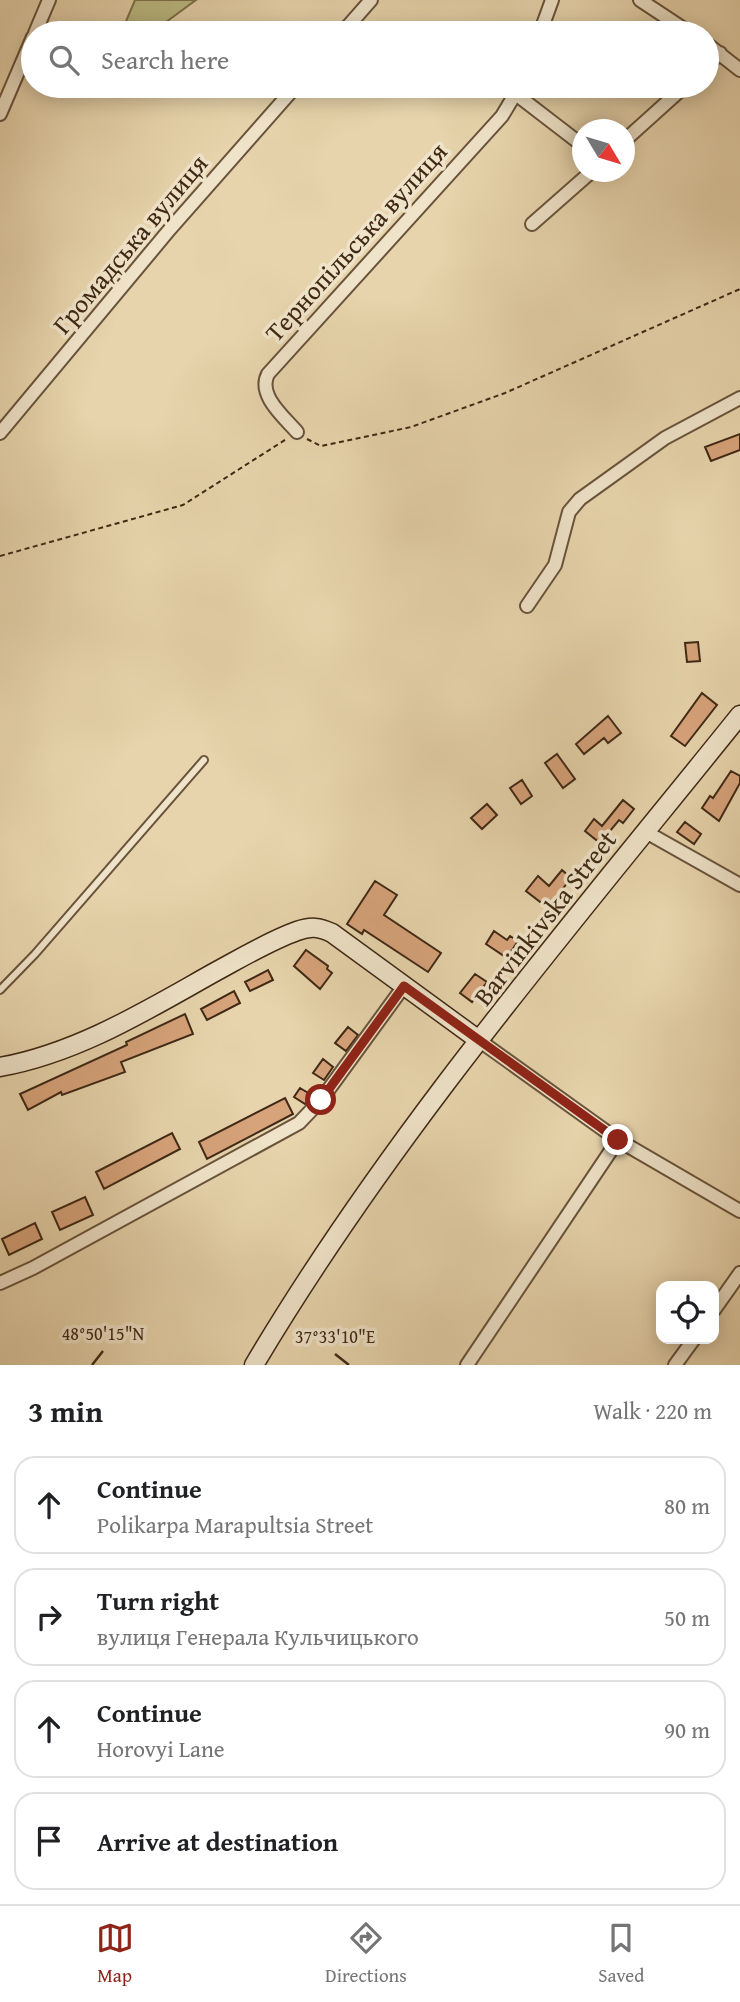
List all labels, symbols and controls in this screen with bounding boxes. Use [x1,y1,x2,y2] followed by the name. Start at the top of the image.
[21,21,719,98] search box
[101,40,229,79] text: Search here
[45,41,83,79] icon: search
[572,119,635,182] north arrow
[255,133,456,350] street label: Тернопільська вулиця
[43,145,217,342] street label: Громадська вулиця
[464,822,626,1014] street label: Barvinkivska Street
[305,1084,336,1115] route start
[602,1124,633,1155] route end
[656,1281,719,1344] map controls
[656,1281,719,1344] button: locate
[62,1320,145,1347] text: 48°50'15"N
[295,1323,375,1350] text: 37°33'10"E
[28,1389,103,1433] text: 3 min
[593,1394,712,1427] text: Walk · 220 m
[97,1469,202,1508] text: Continue
[30,1486,68,1524] icon: ahead
[664,1489,710,1522] text: 80 m
[97,1508,373,1541] text: Polikarpa Marapultsia Street
[97,1581,219,1620] text: Turn right
[30,1598,68,1636] icon: right
[664,1601,710,1634] text: 50 m
[97,1620,419,1653] text: вулиця Генерала Кульчицького
[97,1693,202,1732] text: Continue
[30,1710,68,1748] icon: ahead
[664,1713,710,1746] text: 90 m
[97,1732,225,1765] text: Horovyi Lane
[30,1822,68,1860] icon: arrive
[97,1822,338,1861] text: Arrive at destination
[96,1919,134,1989] tab: Map
[325,1919,407,1989] tab: Directions
[598,1919,644,1989] tab: Saved

